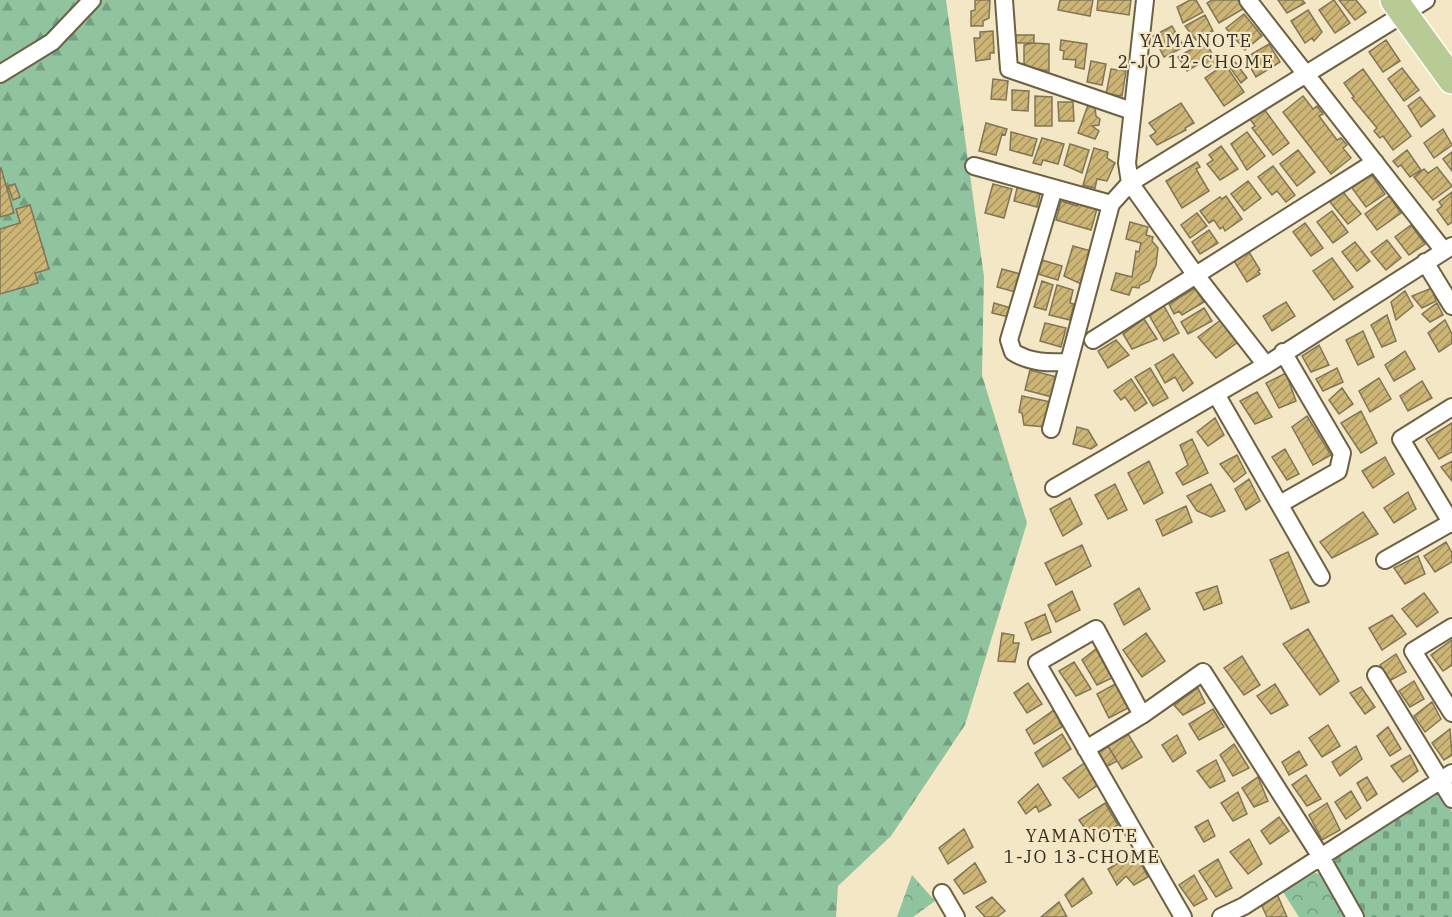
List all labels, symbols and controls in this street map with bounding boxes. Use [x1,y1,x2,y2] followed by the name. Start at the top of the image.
[1118,29,1274,73] district label: YAMANOTE 2-JO 12-CHOME
[1004,824,1160,868] district label: YAMANOTE 1-JO 13-CHOME

